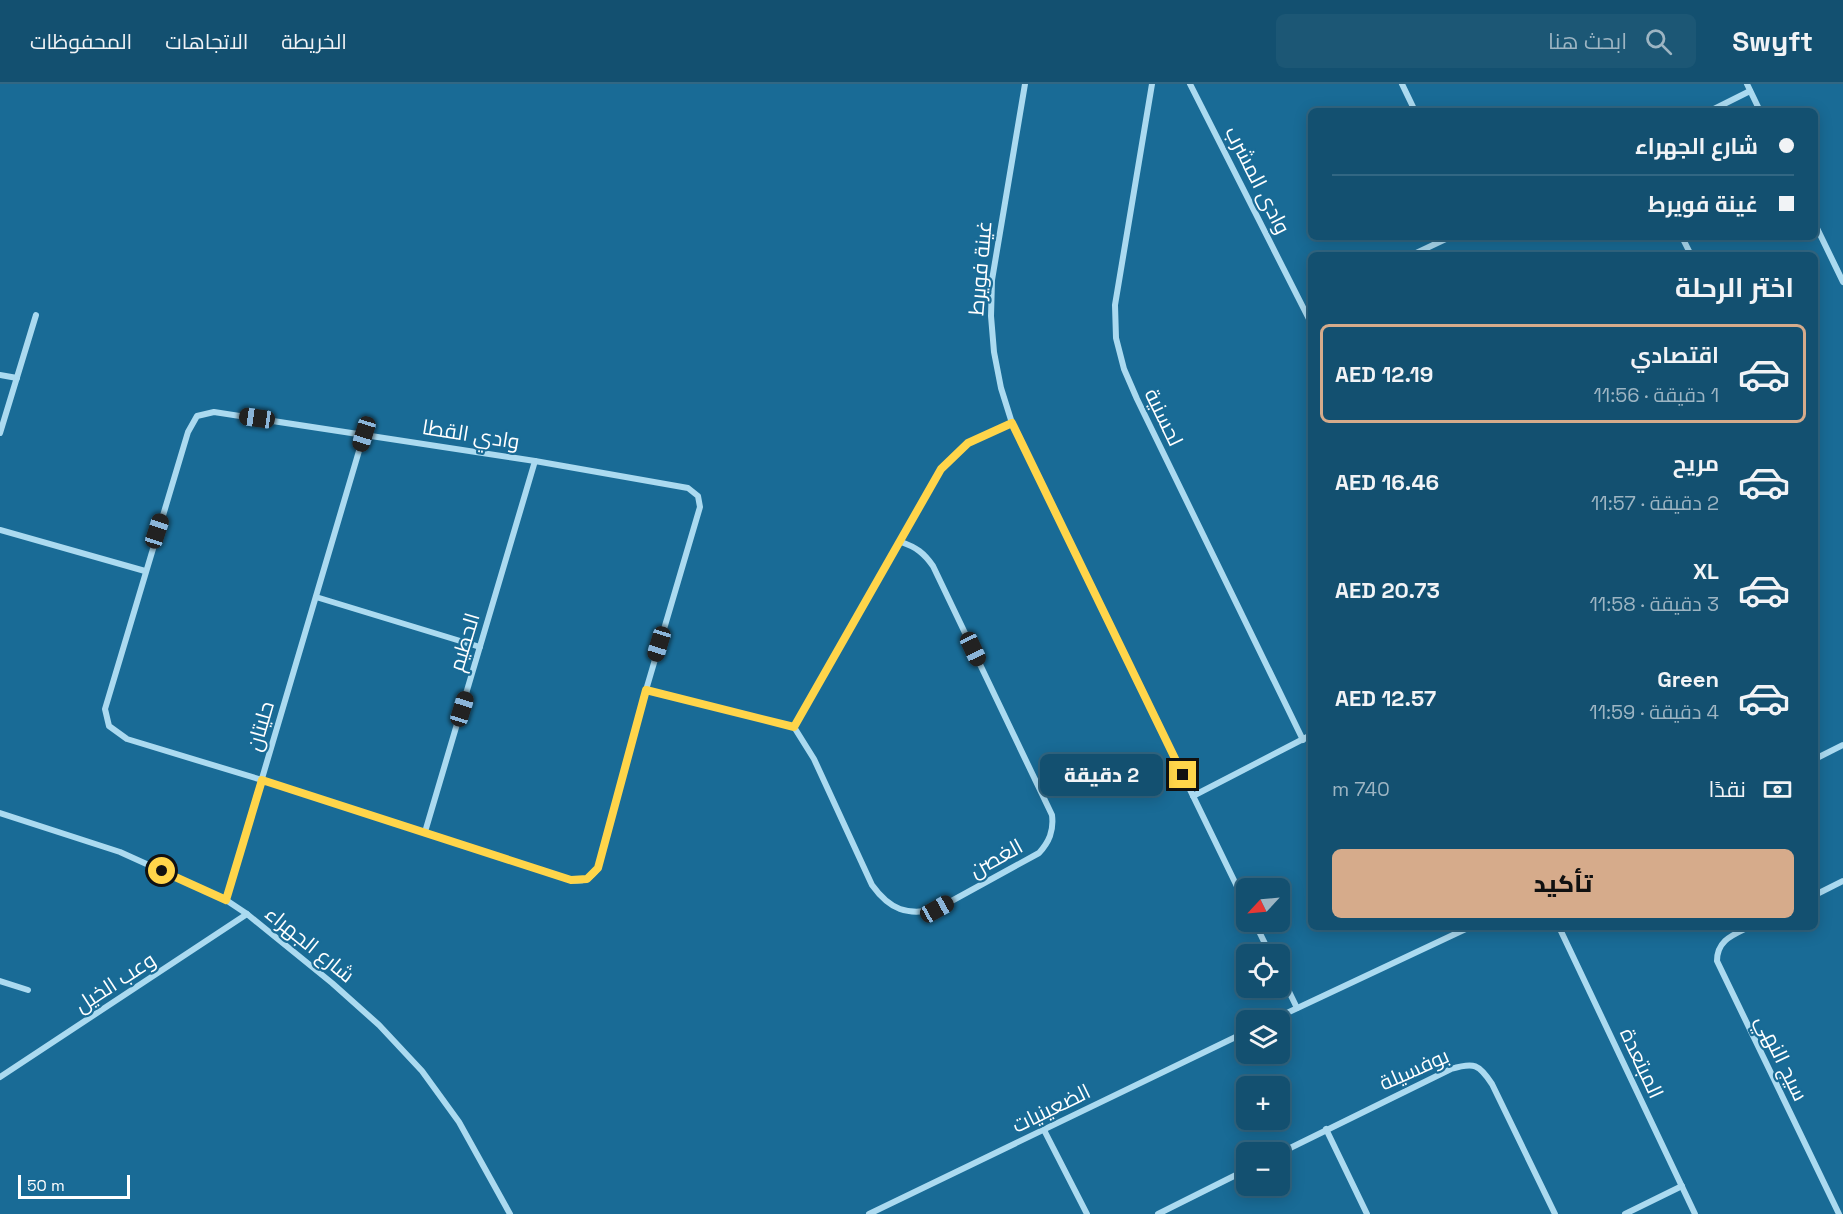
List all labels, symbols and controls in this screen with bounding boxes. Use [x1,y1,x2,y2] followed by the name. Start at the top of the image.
[1276,14,1696,68] search box
[1732,23,1813,59] text: Swyft
[1642,25,1675,58] icon: search
[1548,27,1627,55] text: ابحث هنا
[30,28,132,55] text: المحفوظات
[165,28,248,55] text: الاتجاهات
[281,28,347,55] text: الخريطة
[1219,121,1297,239] street label: وادى المشرب
[1635,132,1758,160] text: شارع الجهراء
[1648,190,1758,218] text: غينة فويرط
[962,219,998,317] street label: غينة فويرط
[1675,270,1794,305] text: اختر الرحلة
[1630,341,1719,369] text: اقتصادي
[1737,347,1791,401] icon: car
[1335,360,1433,388] text: AED 12.19
[1593,382,1719,408] text: 1 دقيقة · 11:56
[1138,384,1190,450] street label: لحسنية
[238,407,276,429] car
[420,413,522,458] street label: وادي القطا
[350,414,378,454] car
[1673,449,1719,477] text: مريح
[1737,455,1791,509] icon: car
[1335,468,1439,496] text: AED 16.46
[1591,490,1719,516] text: 2 دقيقة · 11:57
[143,511,171,551] car
[1693,557,1719,585] text: XL
[1737,563,1791,617] icon: car
[1335,576,1440,604] text: AED 20.73
[1589,591,1719,617] text: 3 دقيقة · 11:58
[442,609,487,675] street label: الحطيم
[645,624,673,664] car
[957,629,989,669] car
[1657,665,1719,693] text: Green
[1737,671,1791,725] icon: car
[1335,684,1436,712] text: AED 12.57
[448,689,476,729] car
[240,698,280,754] street label: حليتان
[1589,699,1719,725] text: 4 دقيقة · 11:59
[1039,754,1162,796] callout: 2 دقيقة
[1169,761,1196,788] route end
[1064,762,1139,788] text: 2 دقيقة
[1761,773,1794,806] icon: cash
[1708,775,1746,803] text: نقدًا
[1332,776,1390,802] text: 740 m
[965,832,1027,884] street label: الغصن
[1332,849,1794,918] button: تأكيد
[148,857,175,884] route start
[1236,878,1290,932] north arrow
[1236,878,1290,1196] map controls
[917,892,957,926] car
[259,900,360,989] street label: شارع الجهراء
[1236,944,1290,998] button: locate
[69,946,161,1018] street label: وعب الخيل
[1236,1010,1290,1064] button: layers
[1747,1011,1814,1107] street label: سيج النهي
[1614,1023,1670,1103] street label: المبتعدة
[1375,1042,1453,1096] street label: بوفسيلة
[1236,1076,1290,1130] button: +
[1007,1077,1095,1139] street label: الضعينيات
[1236,1142,1290,1196] button: −
[18,1172,130,1200] scale bar
[27,1175,65,1196] text: 50 m

